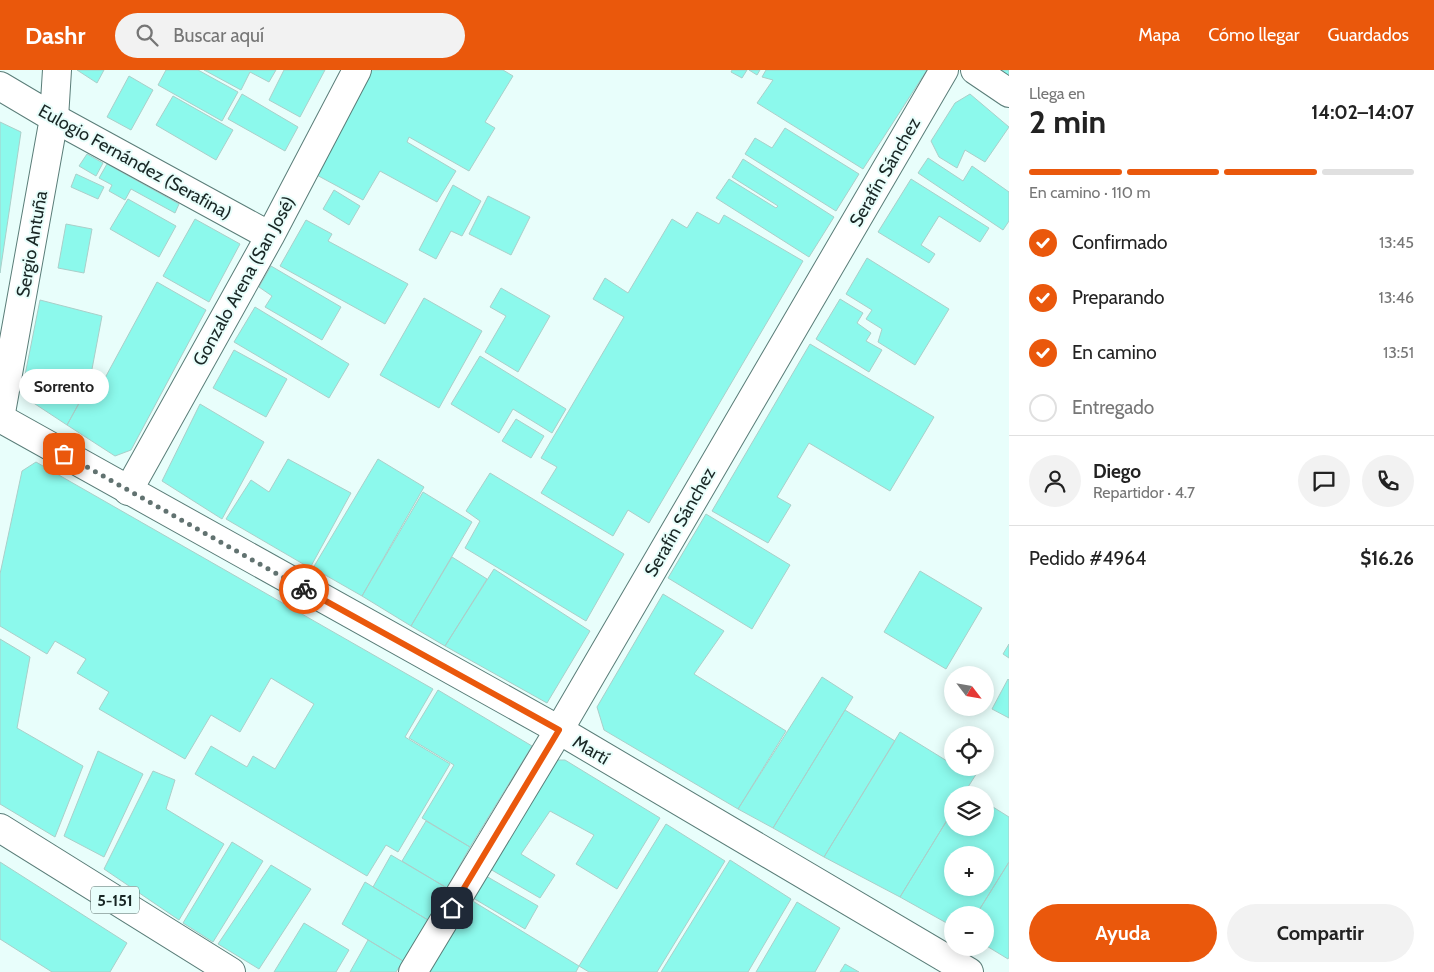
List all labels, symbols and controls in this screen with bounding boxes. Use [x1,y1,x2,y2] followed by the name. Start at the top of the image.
[115,13,465,58] search box
[25,21,85,50] text: Dashr
[133,21,161,49] icon: search
[173,24,264,47] text: Buscar aquí
[1138,24,1180,46] text: Mapa
[1208,24,1300,46] text: Cómo llegar
[1328,24,1409,46] text: Guardados
[1029,84,1085,103] text: Llega en
[35,100,235,224] street label: Eulogio Fernández (Serafina)
[1311,101,1414,124] text: 14:02–14:07
[1029,102,1106,141] text: 2 min
[845,113,925,231] street label: Serafín Sánchez
[1029,183,1151,202] text: En camino · 110 m
[12,189,52,299] street label: Sergio Antuña
[188,192,300,370] street label: Gonzalo Arena (San José)
[1029,229,1057,257] icon: check
[1072,231,1168,254] text: Confirmado
[1379,233,1414,252] text: 13:45
[1029,284,1057,312] icon: check
[1072,286,1165,309] text: Preparando
[1378,288,1414,307] text: 13:46
[1029,339,1057,367] icon: check
[1072,341,1157,364] text: En camino
[1383,343,1414,362] text: 13:51
[19,369,109,404] callout: Sorrento
[34,377,94,396] text: Sorrento
[1072,396,1154,419] text: Entregado
[43,433,85,475] pin
[50,440,78,468] icon: bag
[1029,455,1081,507] button: person
[1298,455,1350,507] button: chat
[1362,455,1414,507] button: phone
[1093,460,1141,483] text: Diego
[640,463,720,581] street label: Serafín Sánchez
[1093,483,1195,502] text: Repartidor · 4.7
[1029,547,1146,570] text: Pedido #4964
[1360,547,1414,570] text: $16.26
[279,564,329,614] courier
[290,575,318,603] icon: bike
[944,666,994,716] north arrow
[944,666,994,956] map controls
[944,726,994,776] button: locate
[569,731,613,769] street label: Martí
[944,786,994,836] button: layers
[944,846,994,896] button: +
[91,886,139,914] road number: 5-151
[431,887,473,929] pin
[438,894,466,922] icon: home
[1029,904,1217,962] button: Ayuda
[1227,904,1414,962] button: Compartir
[944,906,994,956] button: −

